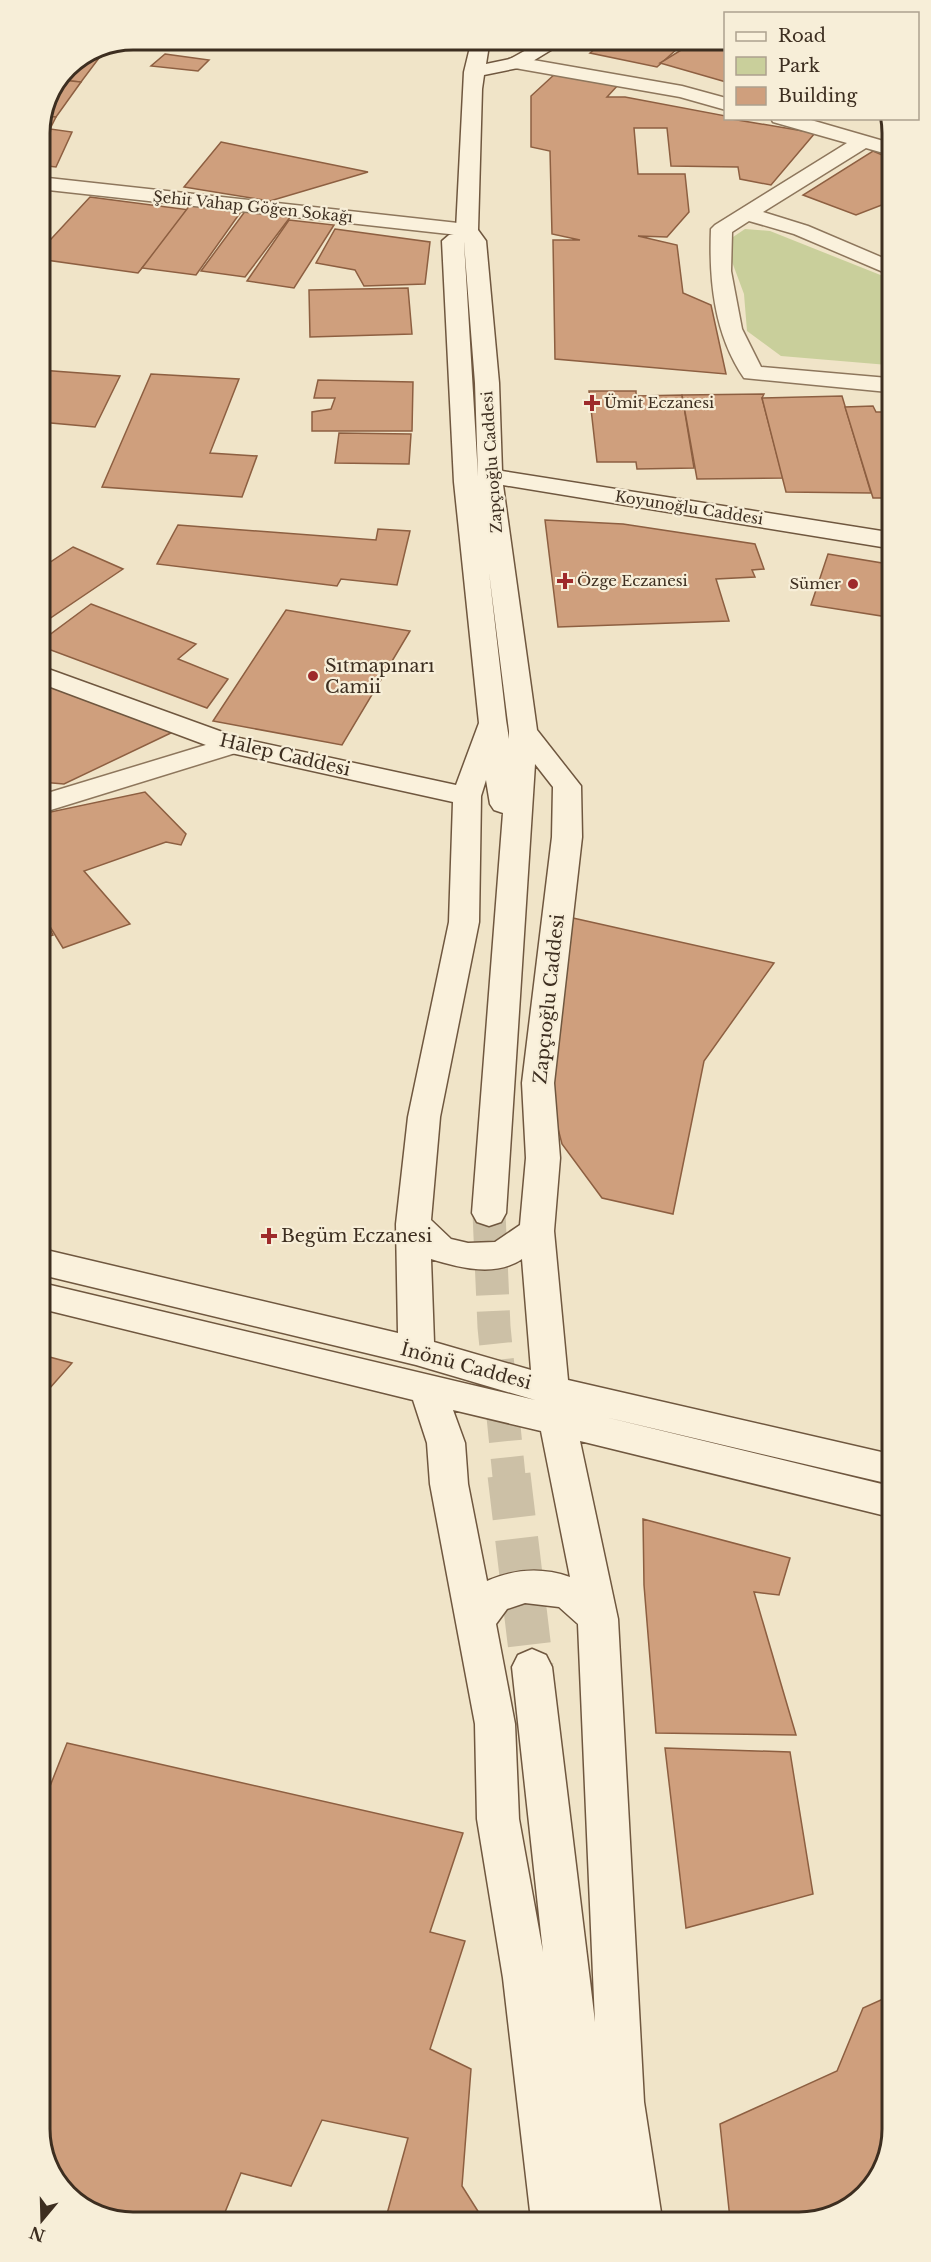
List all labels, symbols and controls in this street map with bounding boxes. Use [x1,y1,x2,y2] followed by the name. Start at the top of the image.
[724,12,919,120] legend
[778,25,826,47] text: Road
[778,55,820,77] text: Park
[778,85,857,107] text: Building
[152,187,354,226] street label: Şehit Vahap Göğen Sokağı
[477,390,506,534] street label: Zapçıoğlu Caddesi
[604,393,714,412] place label: Ümit Eczanesi
[585,396,599,410] marker: Ümit Eczanesi
[614,486,765,529] street label: Koyunoğlu Caddesi
[577,571,688,590] place label: Özge Eczanesi
[558,574,572,588] marker: Özge Eczanesi
[789,574,842,593] place label: Sümer
[846,577,860,591] marker: Sümer
[325,655,434,698] place label: Sıtmapınarı Camii
[306,669,320,683] marker: Sıtmapınarı Camii
[217,729,353,781] street label: Halep Caddesi
[529,913,569,1085] street label: Zapçıoğlu Caddesi
[281,1225,432,1247] place label: Begüm Eczanesi
[262,1229,276,1243] marker: Begüm Eczanesi
[398,1337,534,1394] street label: İnönü Caddesi
[12,2190,72,2250] north arrow
[27,2222,47,2246] text: N

